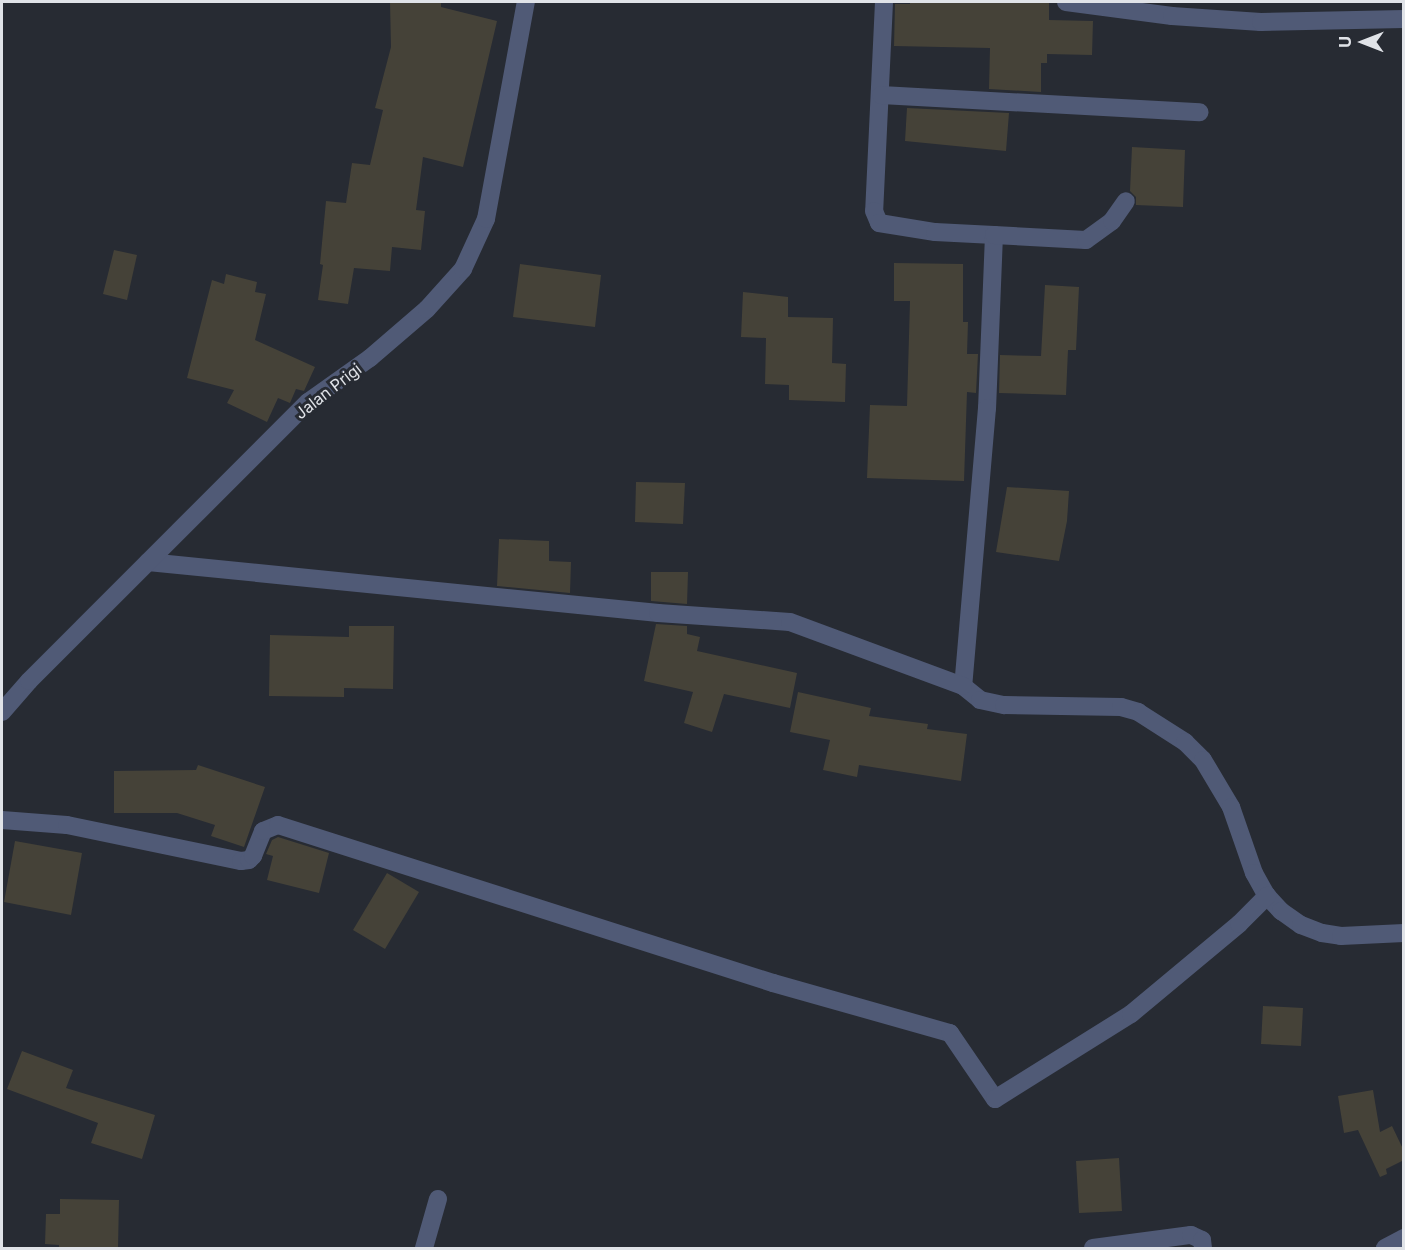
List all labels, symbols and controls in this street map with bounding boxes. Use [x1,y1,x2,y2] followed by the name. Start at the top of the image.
[1333,12,1393,72] north arrow
[1335,36,1355,48] text: U
[291,359,365,423] street label: Jalan Prigi

